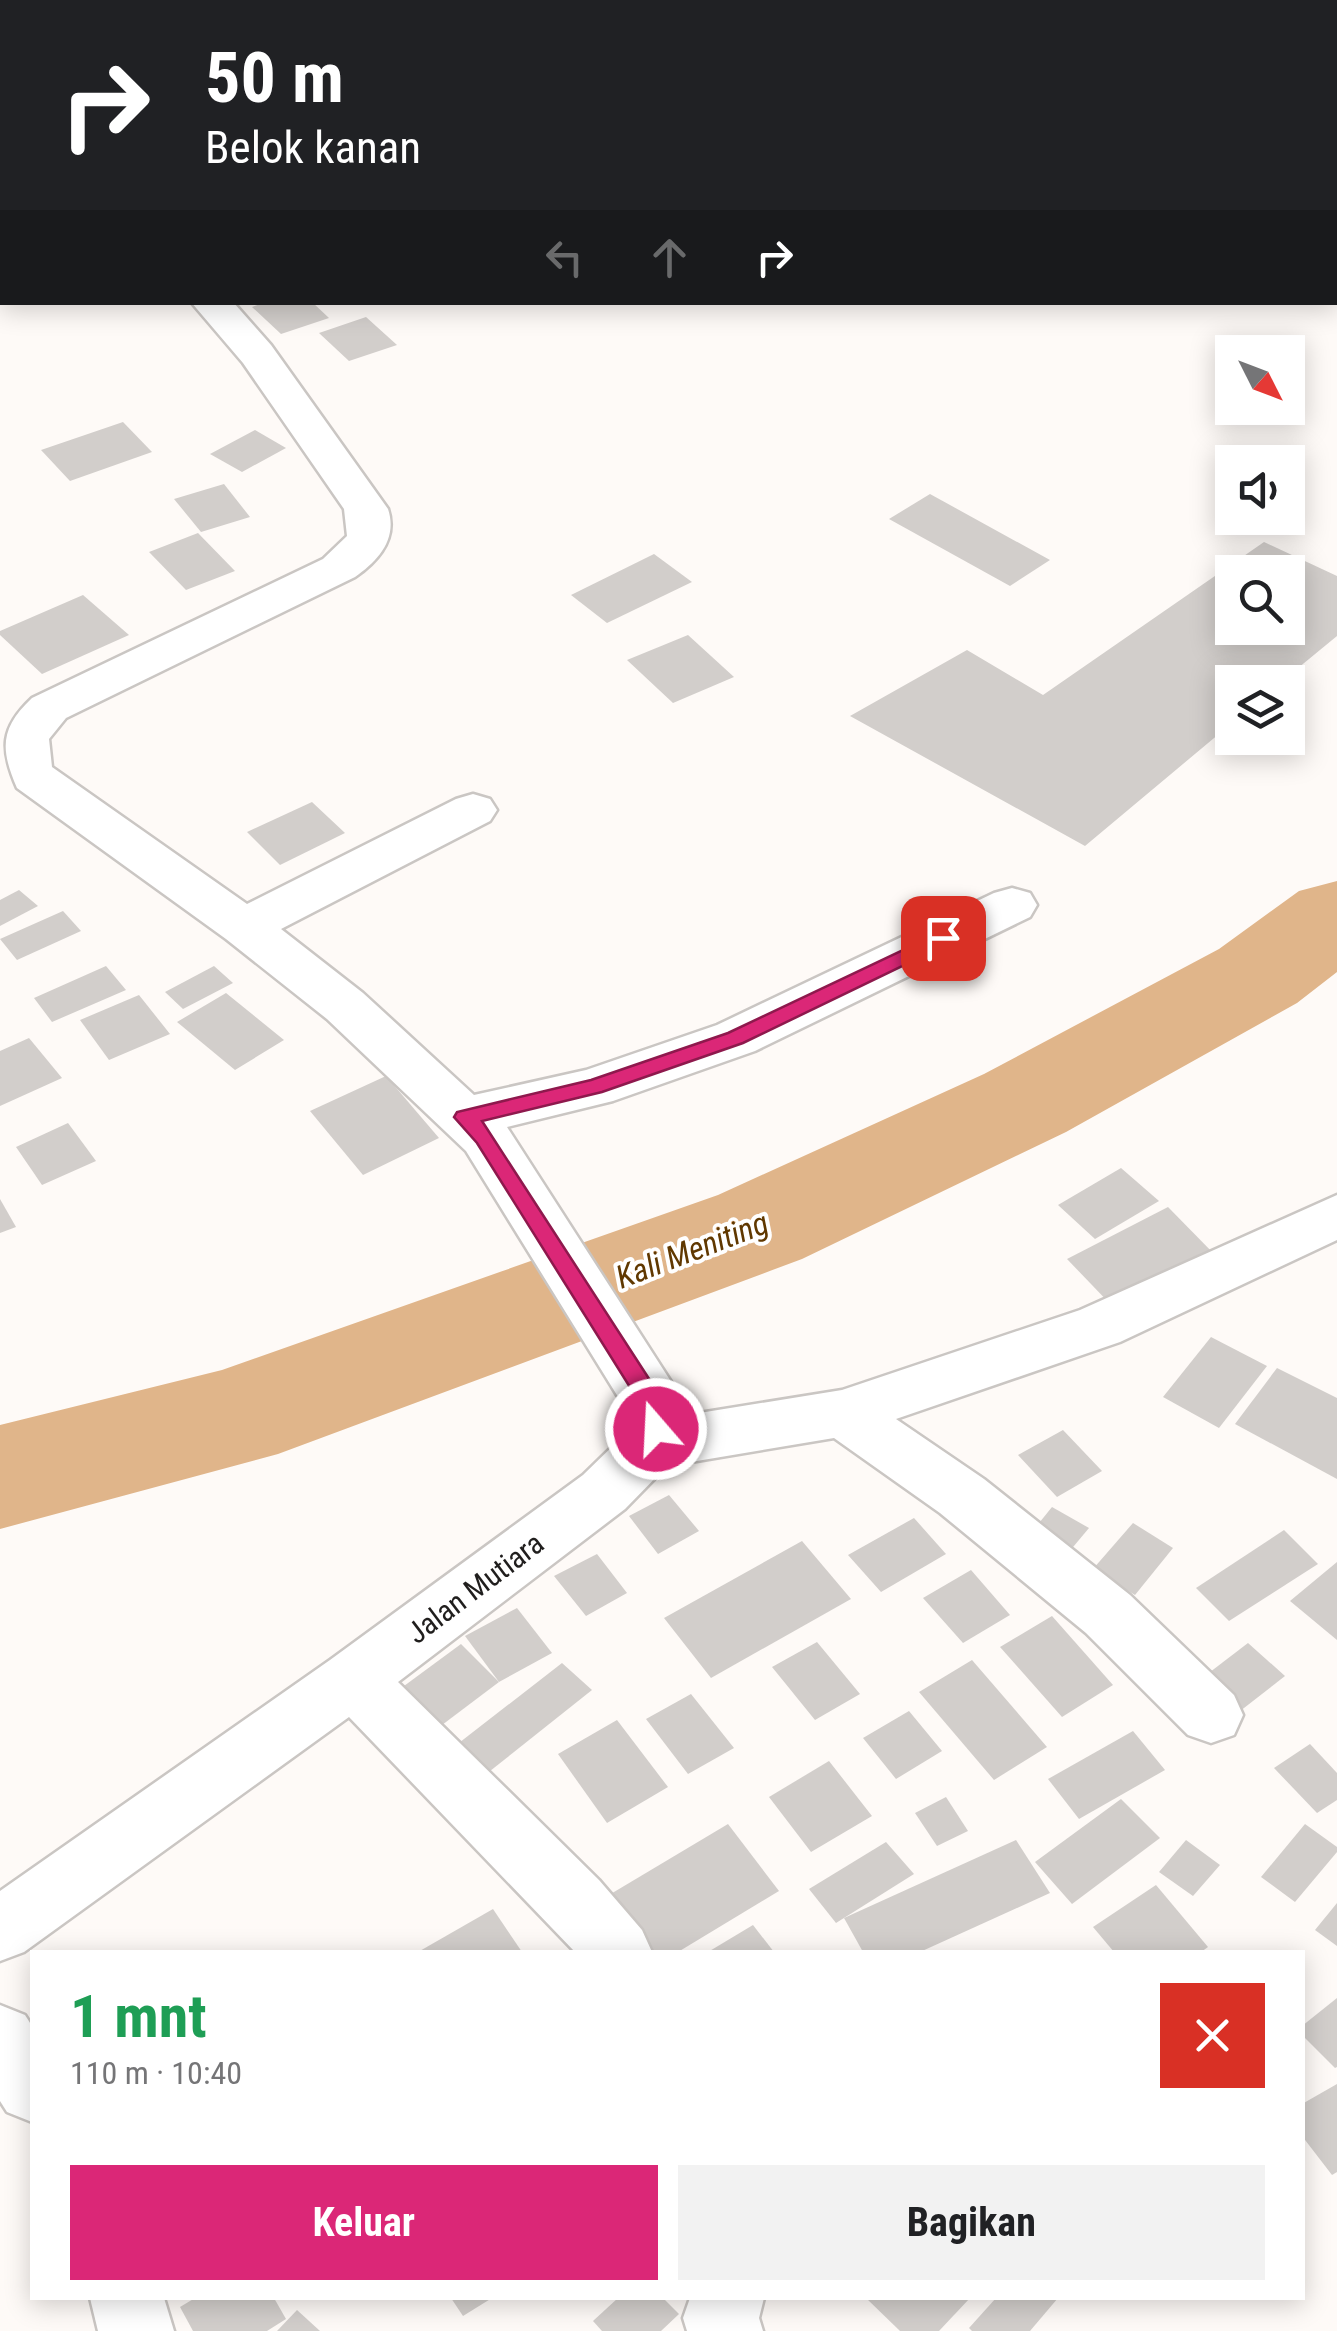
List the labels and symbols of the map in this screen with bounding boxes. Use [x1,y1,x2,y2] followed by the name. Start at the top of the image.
[1215,335,1305,425] north arrow
[901,896,986,981] pin
[610,1204,774,1296] water label: Kali Meniting
[604,1377,708,1481] position arrow
[400,1525,550,1651] street label: Jalan Mutiara

